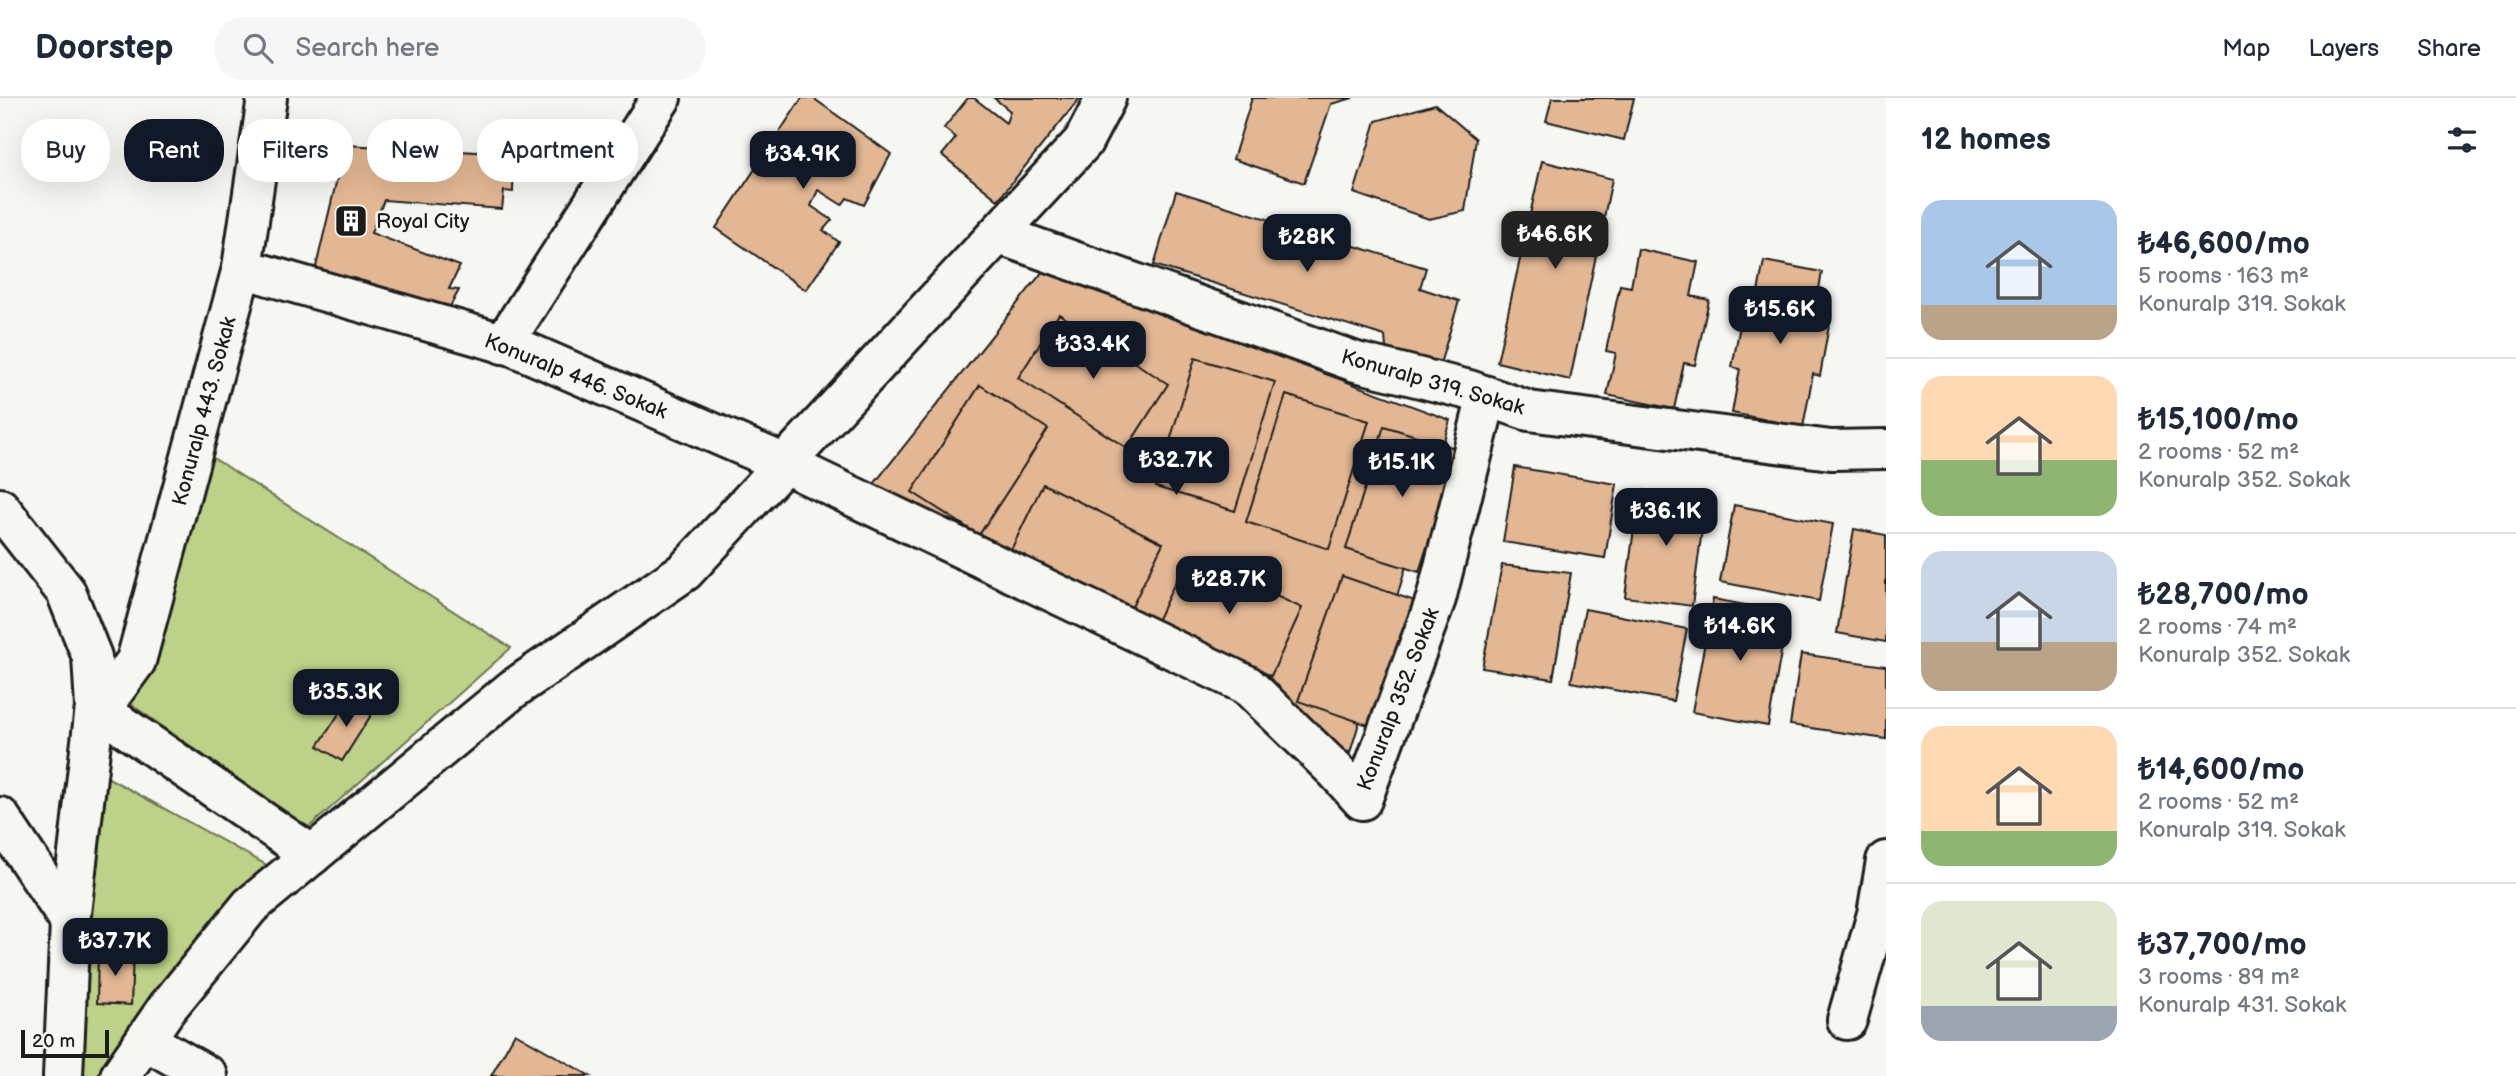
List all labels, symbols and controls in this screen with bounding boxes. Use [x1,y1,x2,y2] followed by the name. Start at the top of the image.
[215,17,705,80] search box
[35,28,173,68] text: Doorstep
[239,29,277,67] icon: search
[295,33,439,64] text: Search here
[2222,34,2270,63] text: Map
[2308,34,2379,63] text: Layers
[2417,34,2481,63] text: Share
[21,119,110,182] chip: Buy
[124,119,224,182] chip: Rent
[238,119,353,182] chip: Filters
[367,119,463,182] chip: New
[477,119,638,182] chip: Apartment
[2443,121,2481,159] icon: filters
[1921,122,2051,158] text: 12 homes
[746,132,860,191] pin: ₺34.9K
[766,140,840,168] text: ₺34.9K
[332,202,370,240] building icon: Royal City
[376,209,470,234] place label: Royal City
[1498,212,1612,271] pin: ₺46.6K
[1266,214,1348,274] pin: ₺28K
[1517,220,1593,248] text: ₺46.6K
[1279,223,1335,251] text: ₺28K
[2138,226,2310,262] text: ₺46,600/mo
[1977,228,2061,312] icon: home
[2138,262,2309,290] text: 5 rooms · 163 m²
[1723,286,1837,346] pin: ₺15.6K
[2138,290,2346,318] text: Konuralp 319. Sokak
[1745,295,1815,323] text: ₺15.6K
[167,313,242,508] street label: Konuralp 443. Sokak
[1036,322,1150,381] pin: ₺33.4K
[481,328,671,425] street label: Konuralp 446. Sokak
[1056,330,1130,358] text: ₺33.4K
[1338,344,1528,421] street label: Konuralp 319. Sokak
[2138,402,2299,438] text: ₺15,100/mo
[1977,404,2061,488] icon: home
[1119,438,1233,497] pin: ₺32.7K
[2138,438,2299,466] text: 2 rooms · 52 m²
[1345,440,1459,499] pin: ₺15.1K
[1139,446,1213,474] text: ₺32.7K
[1369,448,1435,476] text: ₺15.1K
[2138,466,2350,494] text: Konuralp 352. Sokak
[1609,489,1723,548] pin: ₺36.1K
[1631,497,1701,525] text: ₺36.1K
[1172,556,1286,616] pin: ₺28.7K
[1192,565,1266,593] text: ₺28.7K
[2138,577,2309,613] text: ₺28,700/mo
[1977,579,2061,663] icon: home
[1683,603,1797,663] pin: ₺14.6K
[1352,604,1445,794] street label: Konuralp 352. Sokak
[1704,612,1776,640] text: ₺14.6K
[2138,613,2297,641] text: 2 rooms · 74 m²
[2138,641,2350,669] text: Konuralp 352. Sokak
[289,670,403,729] pin: ₺35.3K
[309,678,383,706] text: ₺35.3K
[2138,752,2304,788] text: ₺14,600/mo
[1977,754,2061,838] icon: home
[2138,788,2299,816] text: 2 rooms · 52 m²
[2138,816,2346,844] text: Konuralp 319. Sokak
[58,918,172,978] pin: ₺37.7K
[79,927,151,955] text: ₺37.7K
[2138,927,2307,963] text: ₺37,700/mo
[1977,929,2061,1013] icon: home
[2138,963,2300,991] text: 3 rooms · 89 m²
[2138,991,2346,1019] text: Konuralp 431. Sokak
[21,1027,108,1059] scale bar
[32,1030,75,1053] text: 20 m

